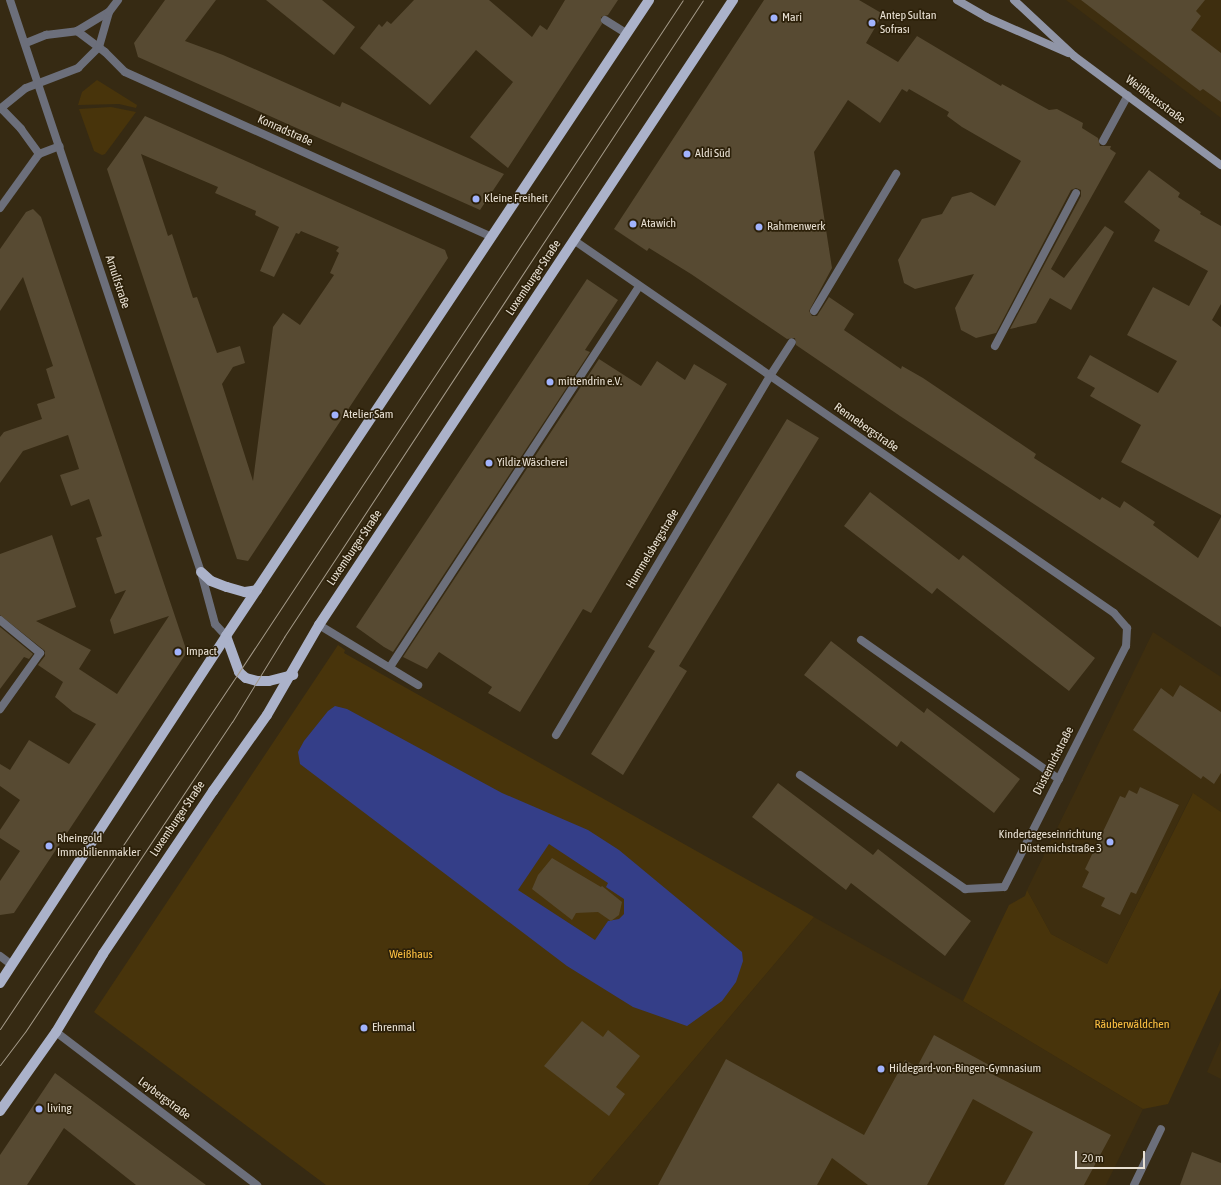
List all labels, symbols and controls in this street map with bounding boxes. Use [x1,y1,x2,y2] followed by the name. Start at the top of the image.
[880,9,937,37] place label: Antep Sultan Sofrası
[782,11,802,25] place label: Mari
[769,13,779,23] marker: Mari
[867,18,877,28] marker: Antep Sultan Sofrası
[1122,73,1188,127] street label: Weißhausstraße
[255,112,315,150] street label: Konradstraße
[695,147,731,161] place label: Aldi Süd
[682,149,692,159] marker: Aldi Süd
[484,192,548,206] place label: Kleine Freiheit
[471,194,481,204] marker: Kleine Freiheit
[641,217,676,231] place label: Atawich
[628,219,638,229] marker: Atawich
[767,220,826,234] place label: Rahmenwerk
[754,222,764,232] marker: Rahmenwerk
[503,238,565,318] street label: Luxemburger Straße
[102,254,132,310] street label: Arnulfstraße
[558,375,622,389] place label: mittendrin e.V.
[545,377,555,387] marker: mittendrin e.V.
[831,400,901,456] street label: Rennebergstraße
[343,408,393,422] place label: Atelier Sam
[330,410,340,420] marker: Atelier Sam
[497,456,568,470] place label: Yildiz Wäscherei
[484,458,494,468] marker: Yildiz Wäscherei
[624,507,682,591] street label: Hummelsbergstraße
[324,508,386,588] street label: Luxemburger Straße
[186,645,217,659] place label: Impact
[173,647,183,657] marker: Impact
[1031,724,1077,798] street label: Düstemichstraße
[147,779,209,859] street label: Luxemburger Straße
[999,828,1102,856] place label: Kindertageseinrichtung Düstemichstraße 3
[57,832,140,860] place label: Rheingold Immobilienmakler
[1105,837,1115,847] marker: Kindertageseinrichtung Düstemichstraße 3
[44,841,54,851] marker: Rheingold Immobilienmakler
[389,948,433,962] park label: Weißhaus
[1095,1018,1169,1032] park label: Räuberwäldchen
[372,1021,415,1035] place label: Ehrenmal
[359,1023,369,1033] marker: Ehrenmal
[889,1062,1041,1076] place label: Hildegard-von-Bingen-Gymnasium
[876,1064,886,1074] marker: Hildegard-von-Bingen-Gymnasium
[135,1075,193,1123] street label: Leybergstraße
[47,1102,72,1116] place label: living
[34,1104,44,1114] marker: living
[1077,1143,1147,1169] scale bar
[1082,1151,1104,1165] text: 20 m

